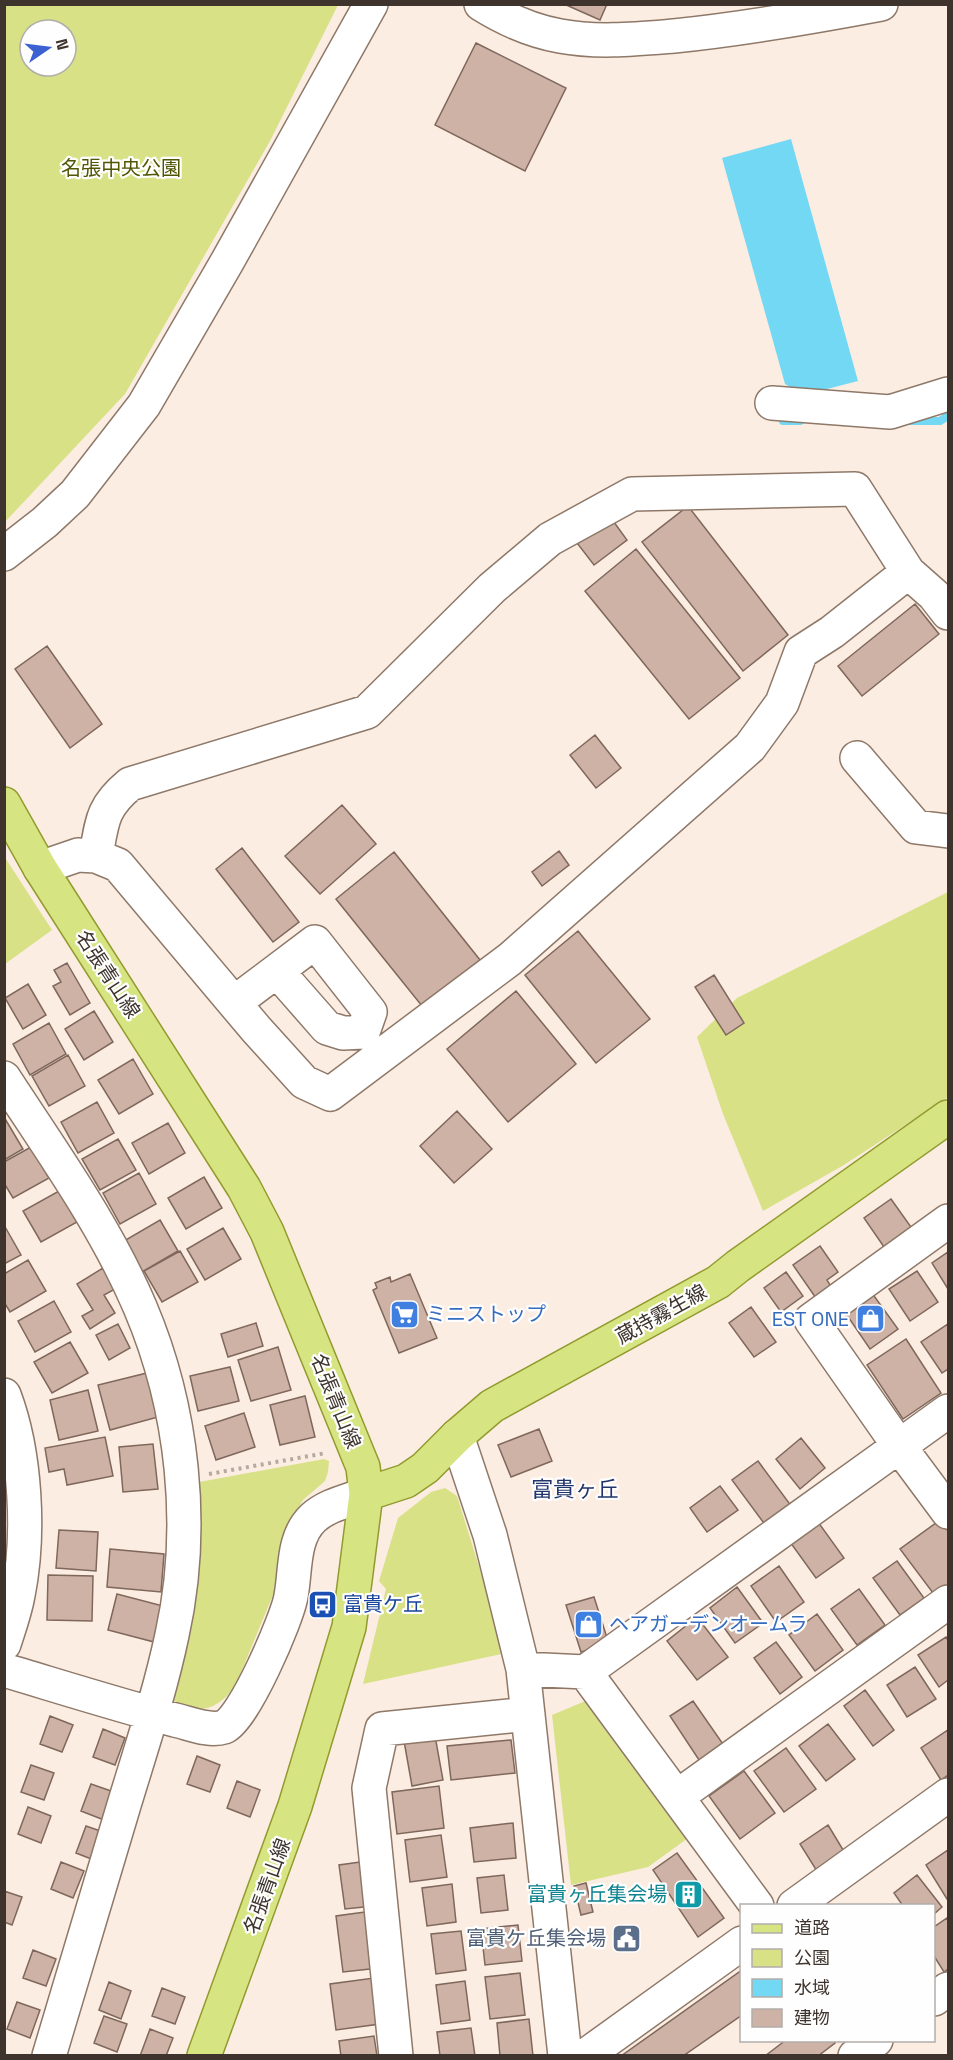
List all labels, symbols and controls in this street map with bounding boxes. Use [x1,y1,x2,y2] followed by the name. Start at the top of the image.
[18,18,78,78] north arrow
[51,37,74,52] text: N
[61,155,181,181] park label: 名張中央公園
[70,925,146,1023] street label: 名張青山線
[611,1278,711,1350] street label: 蔵持霧生線
[389,1298,421,1330] supermarket icon: ミニストップ
[426,1301,546,1327] place label: ミニストップ
[854,1303,886,1335] shop icon: EST ONE
[772,1306,849,1332] place label: EST ONE
[305,1350,367,1452] street label: 名張青山線
[531,1475,619,1503] district label: 富貴ヶ丘
[306,1588,338,1620] bus stop icon: 富貴ケ丘
[343,1591,423,1617] place label: 富貴ケ丘
[572,1608,604,1640] shop icon: ヘアガーデンオームラ
[609,1611,807,1637] place label: ヘアガーデンオームラ
[238,1835,296,1937] street label: 名張青山線
[672,1878,704,1910] building icon: 富貴ヶ丘集会場
[527,1881,667,1907] place label: 富貴ヶ丘集会場
[740,1904,935,2042] legend
[794,1916,830,1939] text: 道路
[611,1922,643,1954] public building icon: 富貴ケ丘集会場
[466,1925,606,1951] place label: 富貴ケ丘集会場
[794,1946,830,1969] text: 公園
[794,1976,830,1999] text: 水域
[794,2006,830,2029] text: 建物

